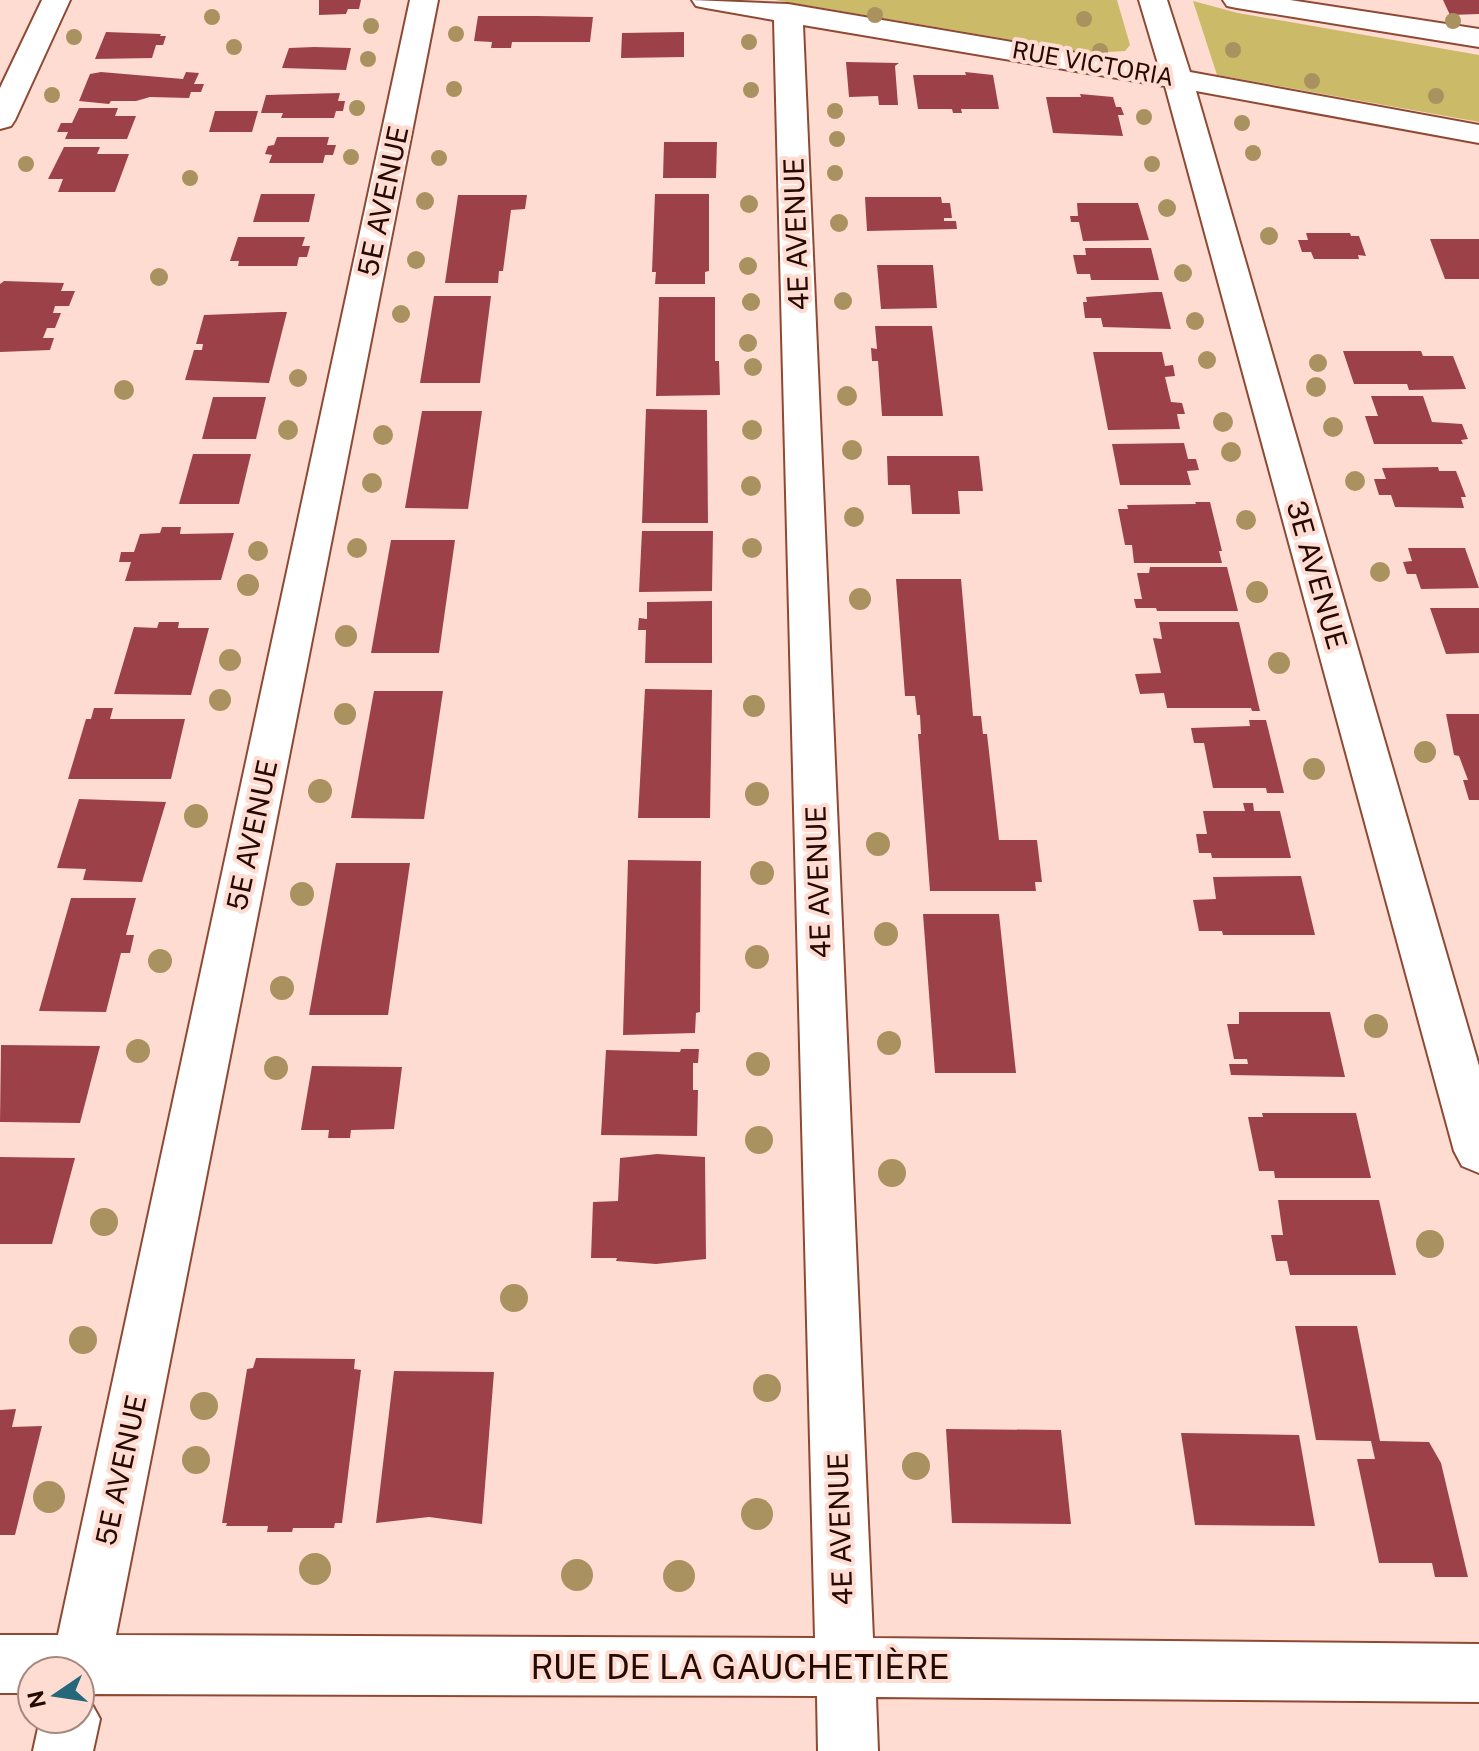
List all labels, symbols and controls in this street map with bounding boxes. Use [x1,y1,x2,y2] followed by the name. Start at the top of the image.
[1010,35,1176,91] street label: RUE VICTORIA
[350,123,415,279] street label: 5E AVENUE
[776,157,815,311] street label: 4E AVENUE
[1281,497,1354,653] street label: 3E AVENUE
[219,757,284,913] street label: 5E AVENUE
[798,805,837,959] street label: 4E AVENUE
[88,1392,153,1548] street label: 5E AVENUE
[820,1452,859,1606] street label: 4E AVENUE
[530,1647,950,1687] street label: RUE DE LA GAUCHETIÈRE
[16,1655,96,1735] north arrow
[22,1688,51,1711] text: N

